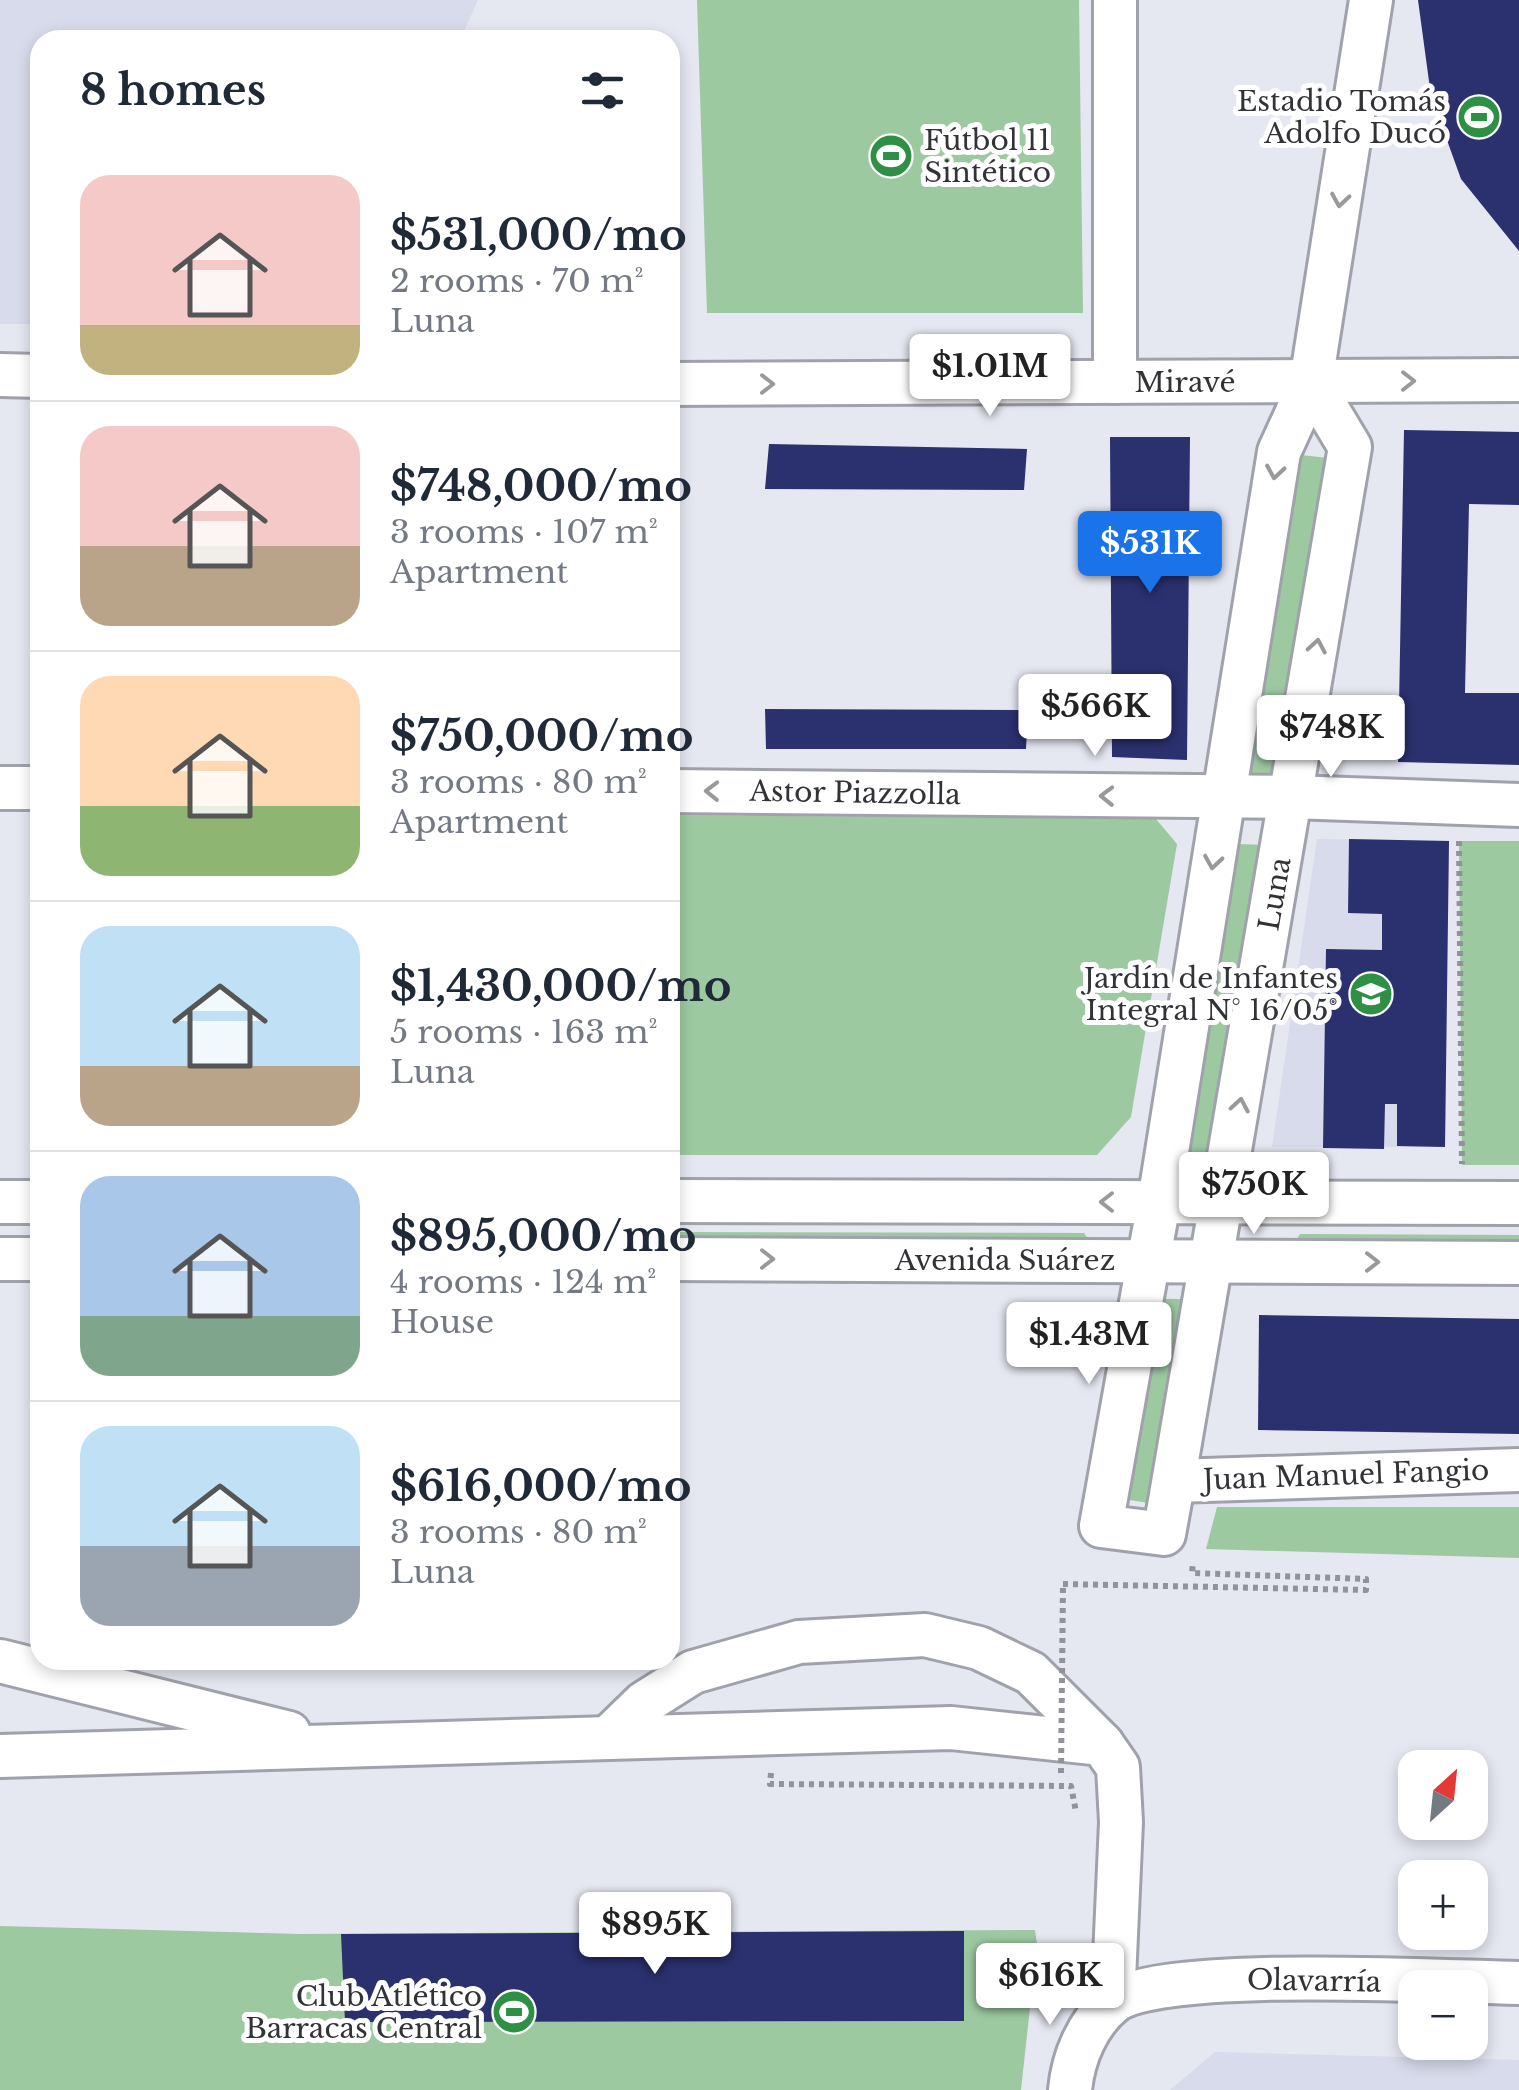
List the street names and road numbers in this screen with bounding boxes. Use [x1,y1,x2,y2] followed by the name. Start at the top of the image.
[1135,365,1235,400] street label: Miravé
[748,774,961,812] street label: Astor Piazzolla
[1251,854,1299,933] street label: Luna
[894,1243,1115,1278] street label: Avenida Suárez
[1198,1453,1490,1498] street label: Juan Manuel Fangio
[1247,1962,1382,2000] street label: Olavarría

